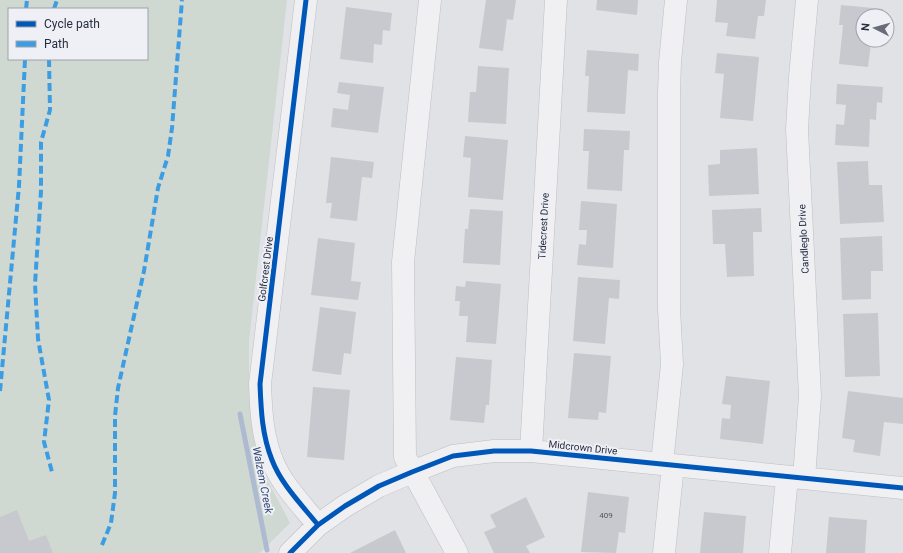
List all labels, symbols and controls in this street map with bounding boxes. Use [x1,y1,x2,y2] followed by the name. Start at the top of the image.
[8,8,148,60] legend
[855,8,895,48] north arrow
[44,17,100,31] text: Cycle path
[859,22,872,32] text: N
[44,37,69,51] text: Path
[536,193,551,260] street label: Tidecrest Drive
[796,204,811,274] street label: Candleglo Drive
[256,236,275,302] street label: Golfcrest Drive
[548,438,618,457] street label: Midcrown Drive
[250,446,275,515] water label: Walzem Creek
[599,511,613,520] house number: 409

